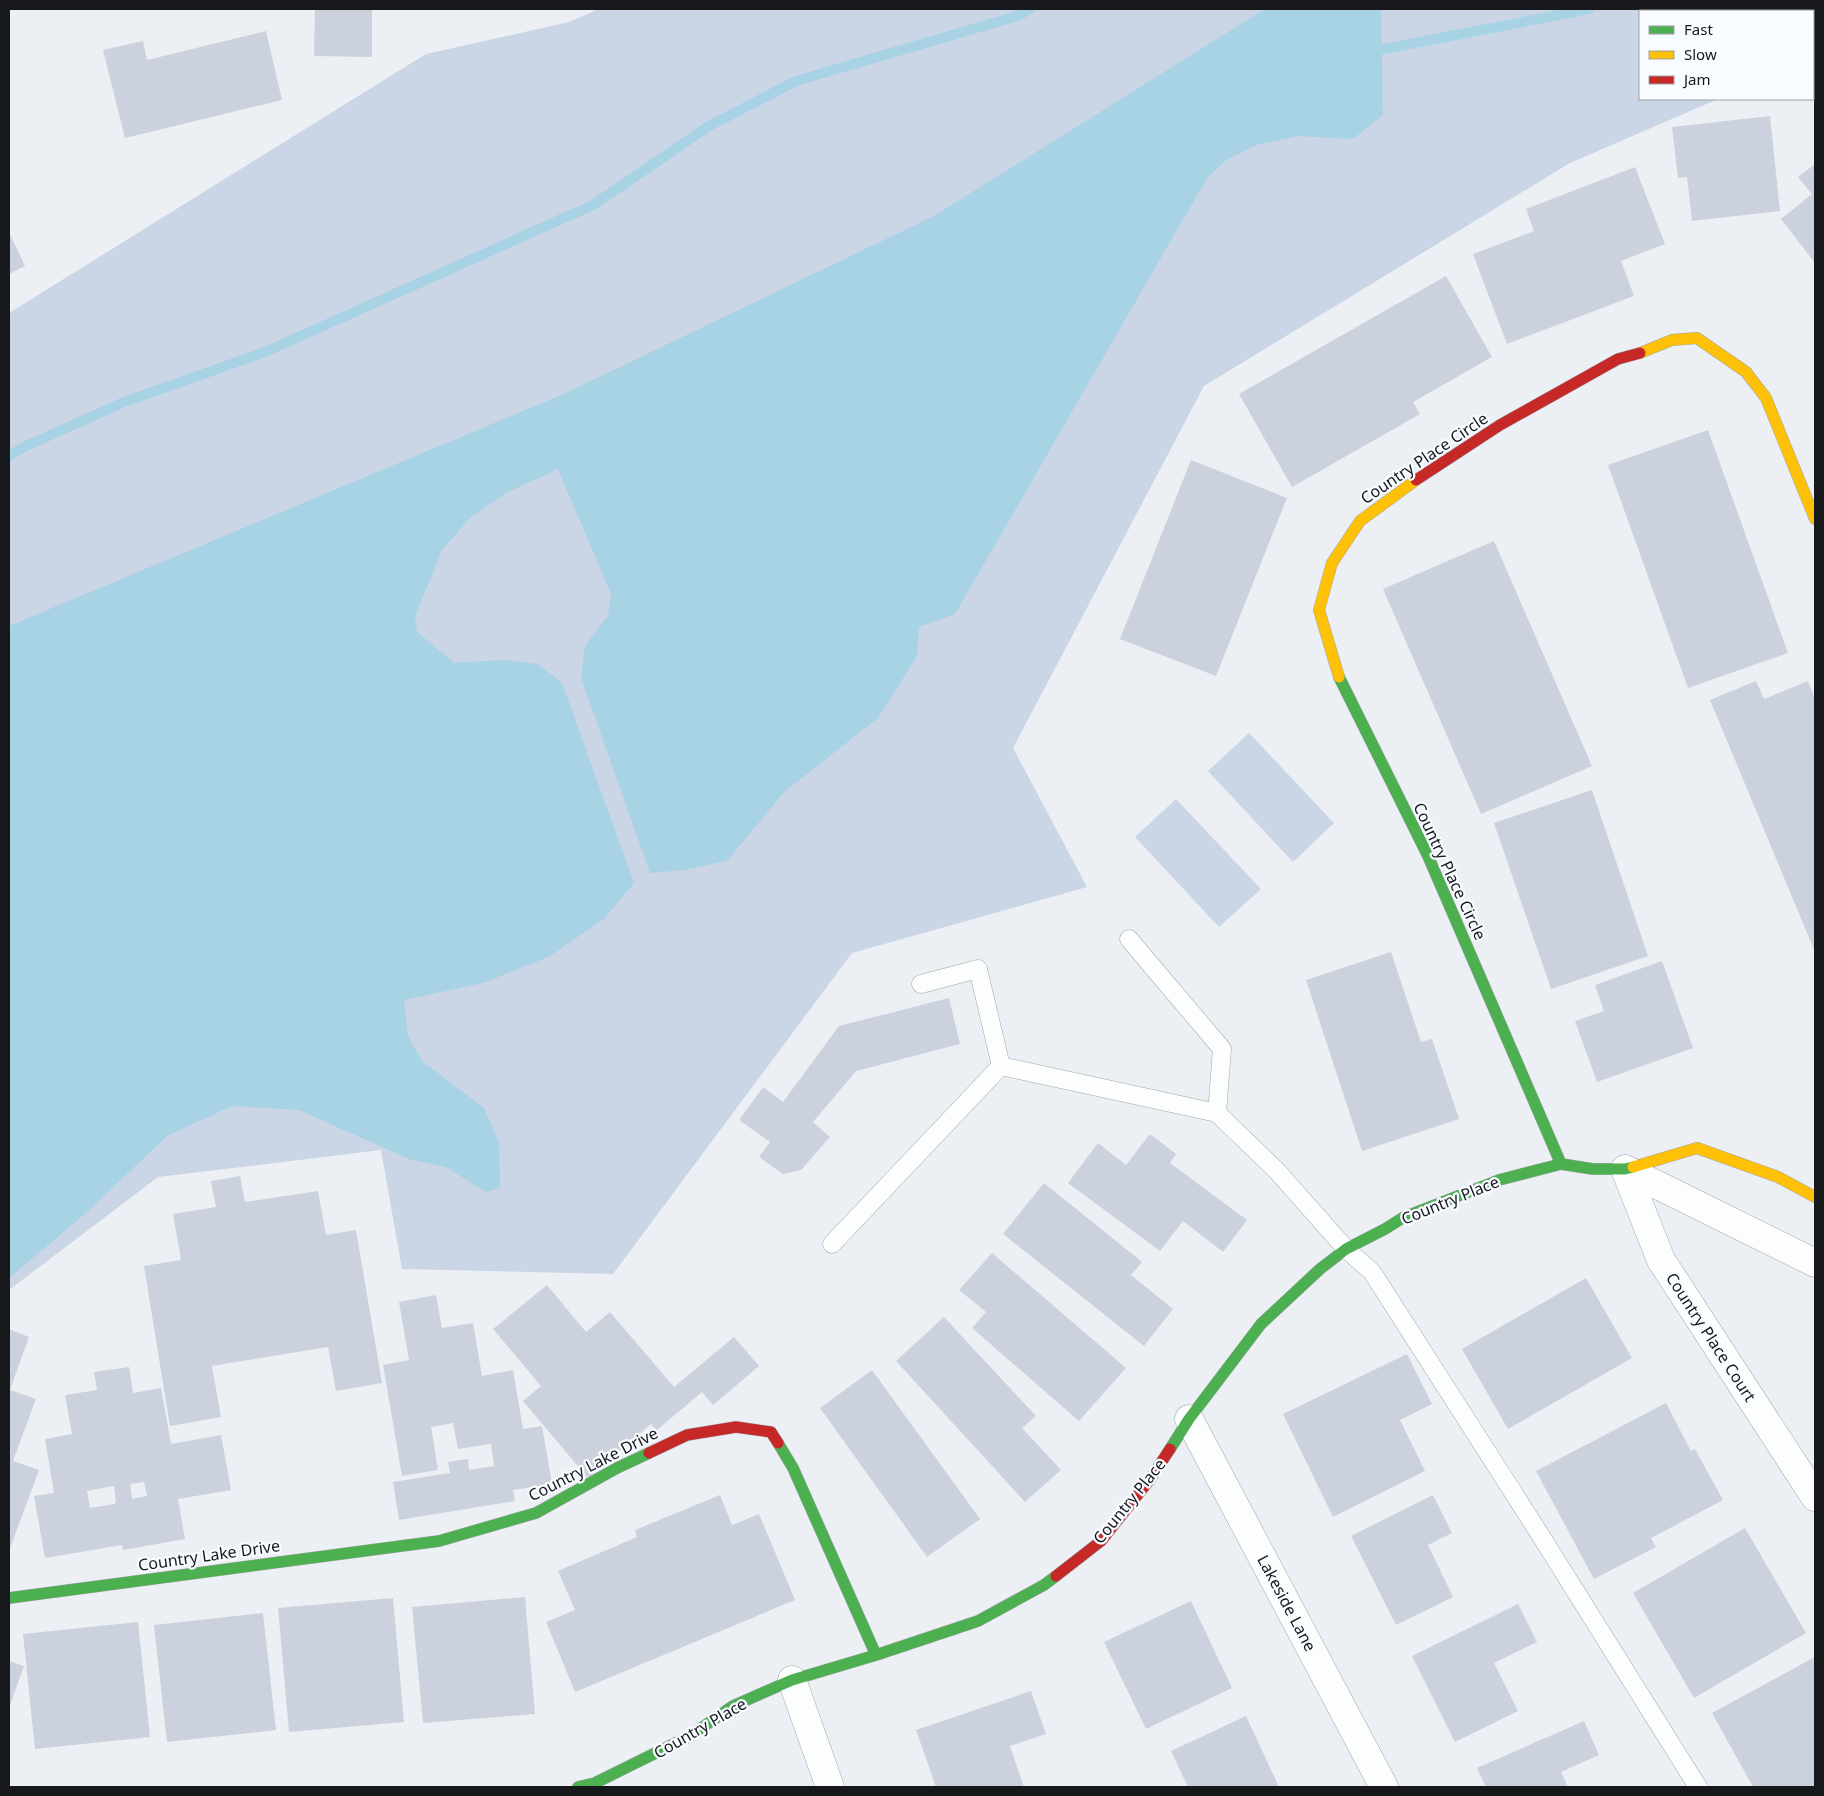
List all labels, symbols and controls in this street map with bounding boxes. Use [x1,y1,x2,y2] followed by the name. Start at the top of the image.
[1639,10,1814,100] legend
[1684,19,1713,39] text: Fast
[1684,44,1717,64] text: Slow
[1682,69,1711,89] text: Jam
[1356,407,1492,509] street label: Country Place Circle
[1408,799,1492,943] street label: Country Place Circle
[1398,1170,1502,1230] street label: Country Place
[1661,1268,1761,1406] street label: Country Place Court
[524,1422,662,1506] street label: Country Lake Drive
[1088,1454,1170,1548] street label: Country Place
[137,1534,281,1576] street label: Country Lake Drive
[1252,1551,1322,1655] street label: Lakeside Lane
[650,1693,750,1763] street label: Country Place

